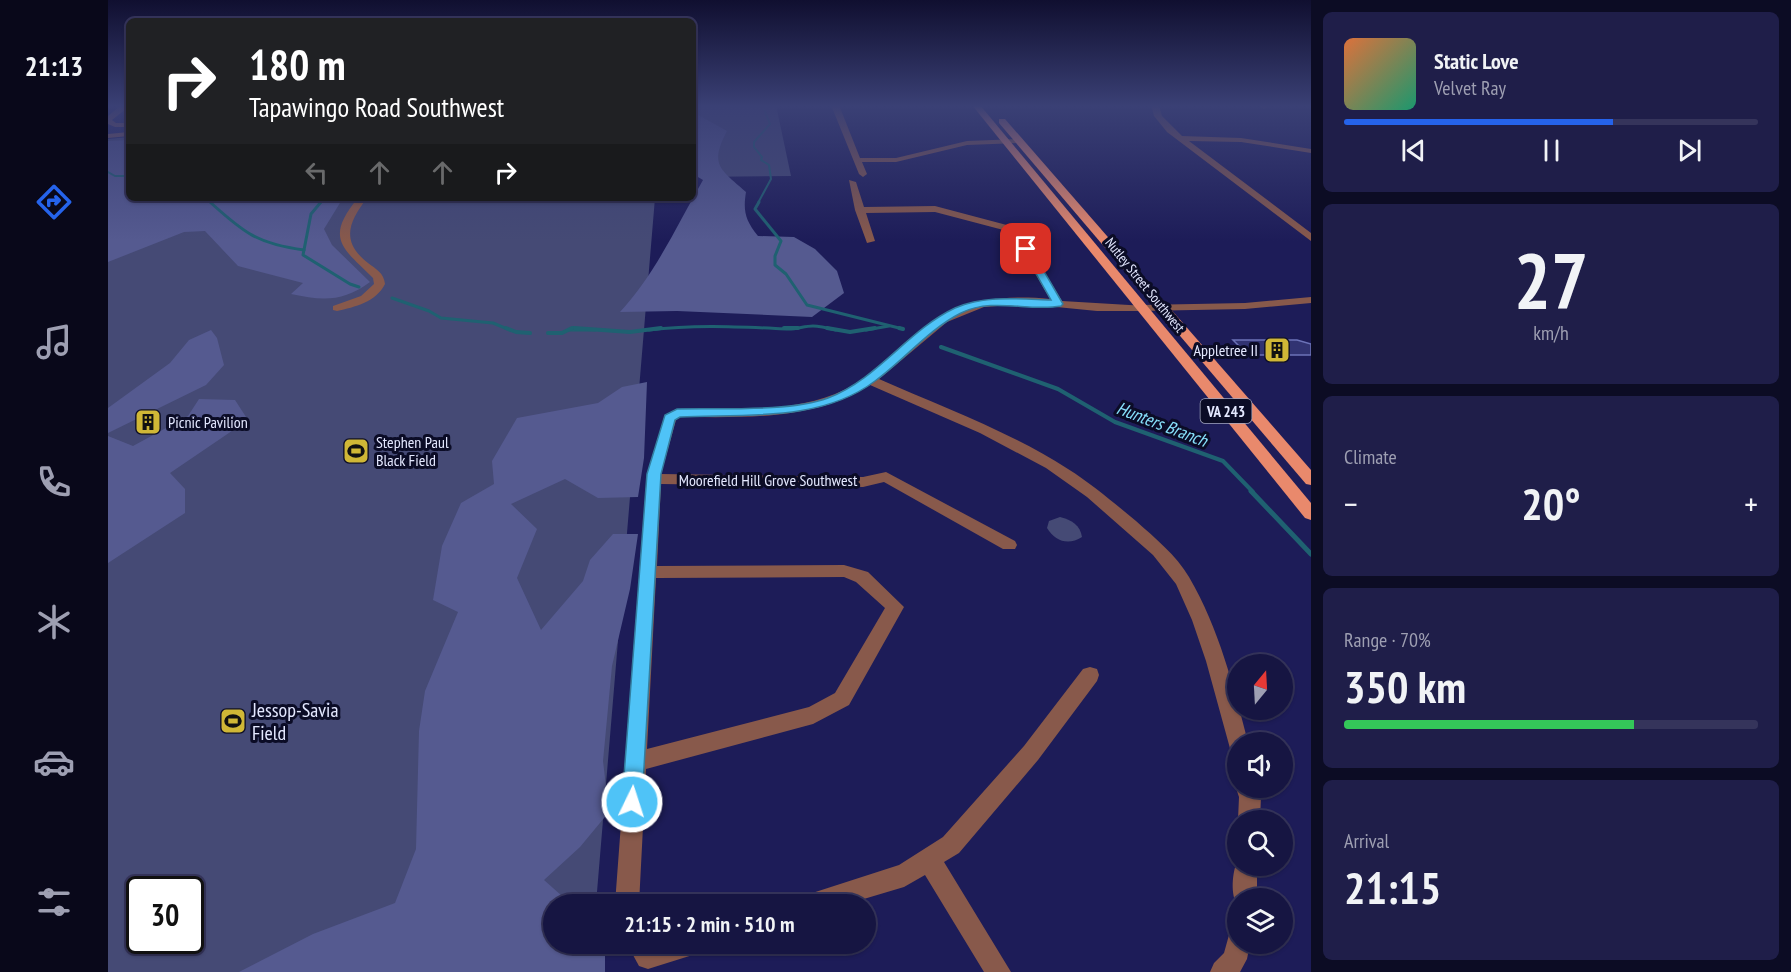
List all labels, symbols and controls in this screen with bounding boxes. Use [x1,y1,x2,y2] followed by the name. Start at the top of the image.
[249,37,346,92] text: 180 m
[150,42,228,120] icon: right
[1434,47,1519,75] text: Static Love
[25,49,83,83] text: 21:13
[1434,75,1506,101] text: Velvet Ray
[249,90,504,124] text: Tapawingo Road Southwest
[1397,134,1430,167] icon: previous
[1535,134,1568,167] icon: pause
[1673,134,1706,167] icon: next
[300,156,333,189] icon: left
[363,156,396,189] icon: ahead
[426,156,459,189] icon: ahead
[489,156,522,189] icon: right
[33,181,75,223] icon: directions
[1000,223,1051,274] pin
[1514,230,1588,331] text: 27
[1009,232,1042,265] icon: arrive
[1101,234,1189,336] street label: Nutley Street Southwest
[1533,320,1569,346] text: km/h
[33,321,75,363] icon: music
[1262,335,1292,365] building icon: Appletree II
[1193,340,1258,360] place label: Appletree II
[1113,396,1212,452] water label: Hunters Branch
[1200,399,1252,423] road number: VA 243
[133,407,163,437] building icon: Picnic Pavilion
[168,412,248,432] place label: Picnic Pavilion
[376,432,449,470] place label: Stephen Paul Black Field
[341,436,371,466] sports icon: Stephen Paul Black Field
[1344,444,1397,470] text: Climate
[33,461,75,503] icon: phone
[679,470,858,490] street label: Moorefield Hill Grove Southwest
[1521,474,1581,532] text: 20°
[1344,482,1358,525] text: −
[1744,482,1758,525] text: +
[33,601,75,643] icon: climate
[1344,627,1431,653] text: Range · 70%
[1227,654,1293,720] north arrow
[1227,654,1293,954] map controls
[1344,657,1466,715] text: 350 km
[251,697,338,746] place label: Jessop-Savia Field
[218,706,248,736] sports icon: Jessop-Savia Field
[1227,732,1293,798] button: sound
[33,741,75,783] icon: car
[600,770,664,834] position arrow
[1227,810,1293,876] button: search
[1344,828,1389,854] text: Arrival
[1344,858,1441,916] text: 21:15
[126,876,204,954] speed limit sign: 30
[33,881,75,923] icon: filters
[1227,888,1293,954] button: layers
[624,910,795,938] text: 21:15 · 2 min · 510 m

